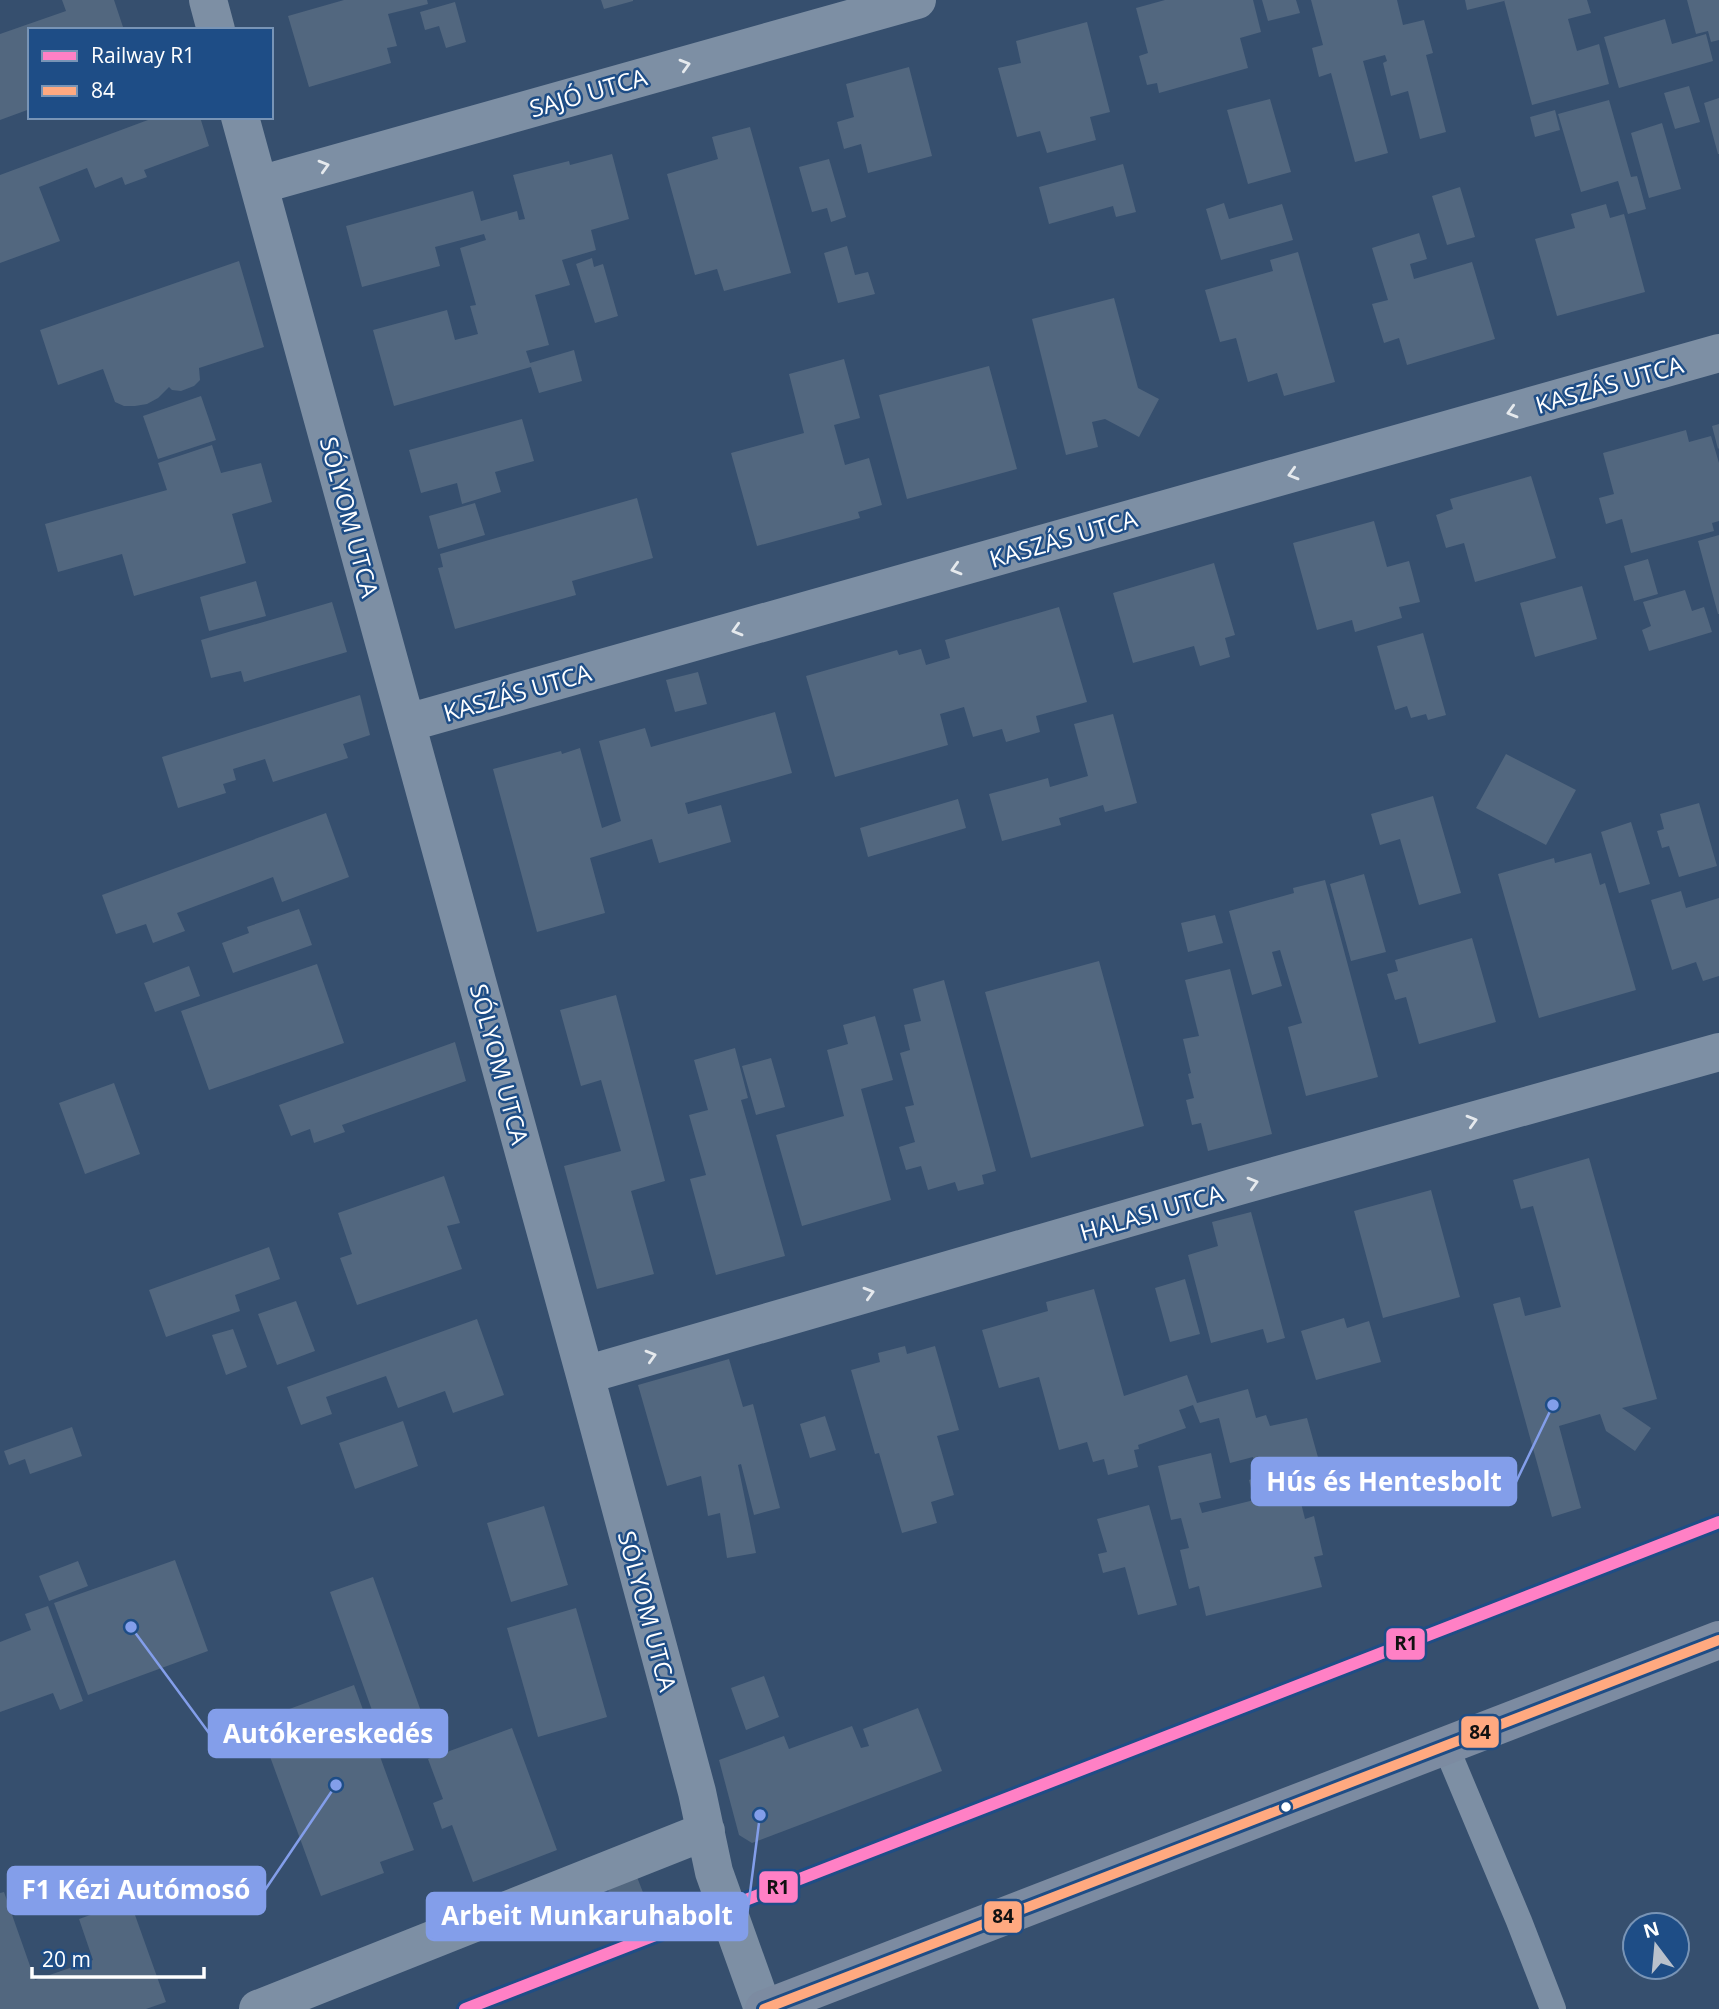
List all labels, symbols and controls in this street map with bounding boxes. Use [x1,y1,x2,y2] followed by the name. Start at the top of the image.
[28,28,273,119] legend
[91,41,195,69] text: Railway R1
[525,59,651,124] street label: SAJÓ UTCA
[679,59,691,73] one-way arrow
[91,76,115,104] text: 84
[318,160,330,175] one-way arrow
[1531,347,1688,421] street label: KASZÁS UTCA
[1506,403,1518,418] one-way arrow
[313,433,388,602] street label: SÓLYOM UTCA
[1287,465,1299,480] one-way arrow
[985,501,1142,575] street label: KASZÁS UTCA
[950,560,962,575] one-way arrow
[731,622,743,637] one-way arrow
[439,655,596,729] street label: KASZÁS UTCA
[463,980,538,1149] street label: SÓLYOM UTCA
[1465,1115,1477,1129] one-way arrow
[1075,1176,1227,1248] street label: HALASI UTCA
[1246,1176,1258,1191] one-way arrow
[863,1287,875,1301] one-way arrow
[644,1350,656,1364] one-way arrow
[1252,1458,1516,1505] callout: Hús és Hentesbolt
[1266,1463,1502,1499] text: Hús és Hentesbolt
[611,1527,686,1696] street label: SÓLYOM UTCA
[1385,1627,1426,1661] line badge: R1
[1394,1630,1418,1656] text: R1
[209,1710,447,1757] callout: Autókereskedés
[223,1715,433,1751] text: Autókereskedés
[1460,1715,1500,1749] line badge: 84
[1469,1719,1491,1745] text: 84
[1279,1800,1293,1814] unlabelled marker
[8,1867,265,1914] callout: F1 Kézi Autómosó
[758,1870,799,1904] line badge: R1
[22,1871,250,1907] text: F1 Kézi Autómosó
[766,1874,790,1900] text: R1
[427,1893,747,1940] callout: Arbeit Munkaruhabolt
[441,1897,733,1933] text: Arbeit Munkaruhabolt
[983,1900,1023,1934] line badge: 84
[992,1903,1014,1929] text: 84
[1621,1911,1691,1981] north arrow
[1640,1915,1662,1944] text: N
[32,1936,203,1980] scale bar
[42,1945,91,1973] text: 20 m

